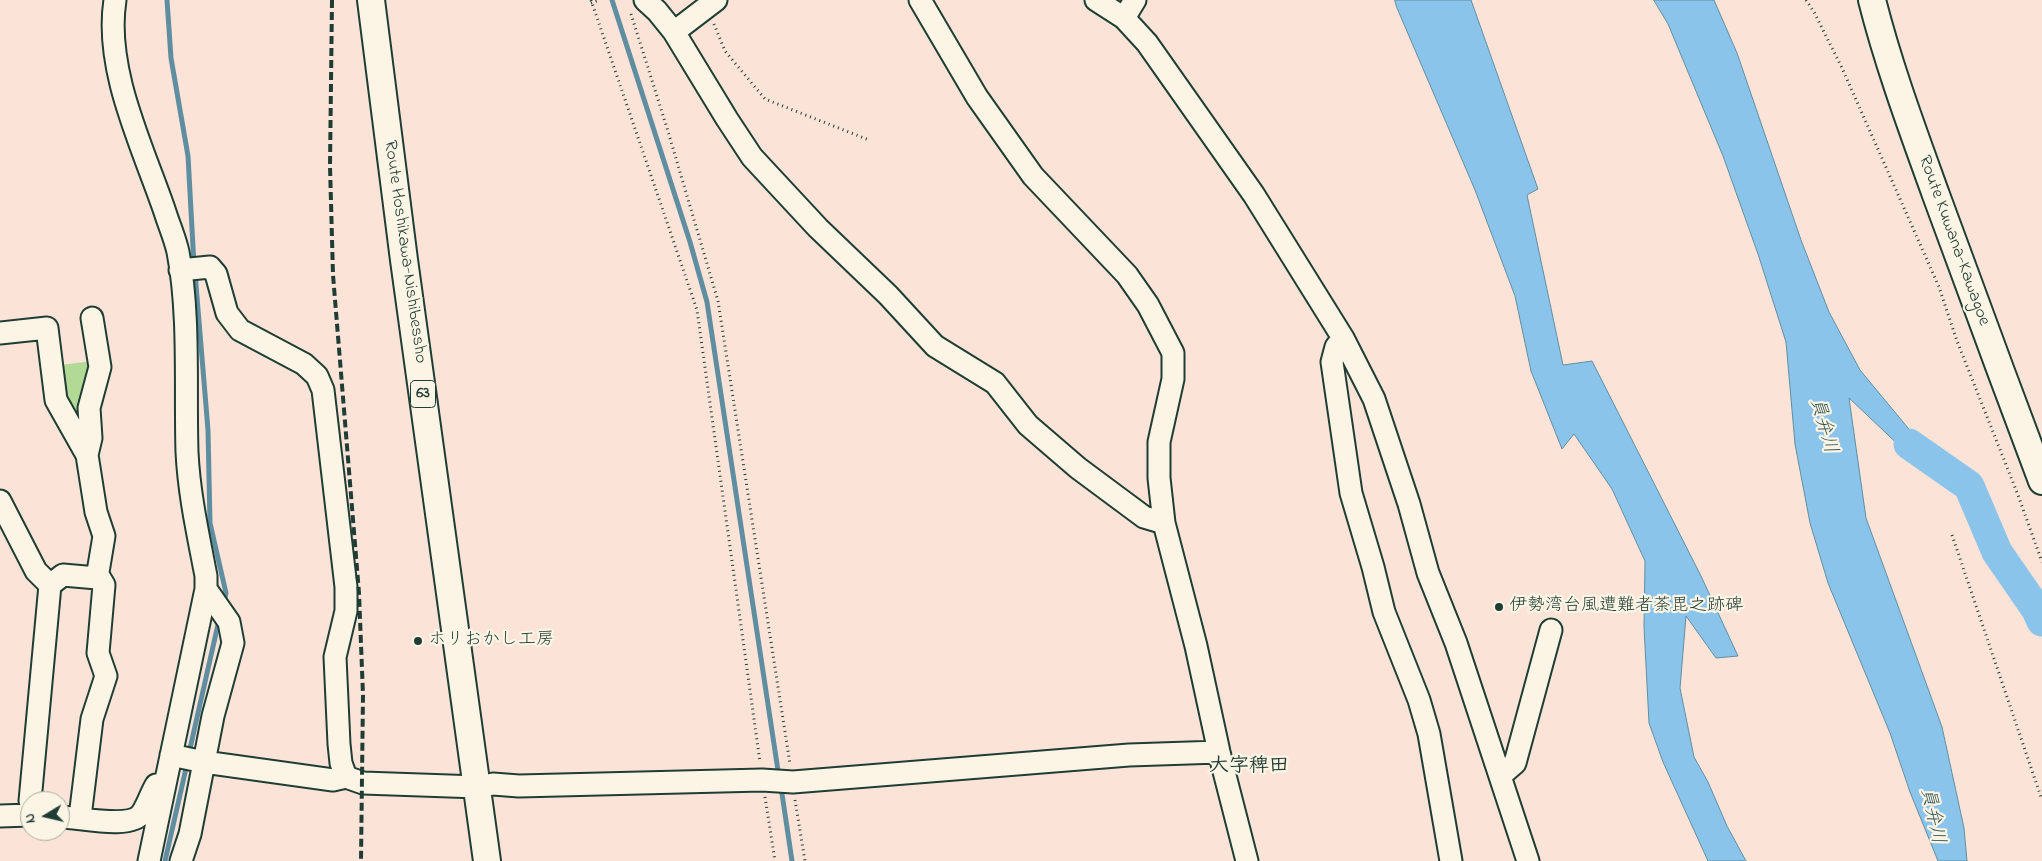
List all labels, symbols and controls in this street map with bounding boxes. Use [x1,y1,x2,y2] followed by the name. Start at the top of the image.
[378,139,430,365] street label: Route Hoshikawa-Nishibessho
[1912,153,1994,329] street label: Route Kuwana-Kawagoe
[410,380,436,408] road number: 63
[1803,395,1841,457] water label: 員弁川
[1509,596,1743,618] place label: 伊勢湾台風遭難者荼毘之跡碑
[1493,601,1505,613] marker: 伊勢湾台風遭難者荼毘之跡碑
[428,630,554,652] place label: ホリおかし工房
[412,635,424,647] marker: ホリおかし工房
[1209,756,1289,780] district label: 大字稗田
[1914,786,1948,846] water label: 員弁川
[20,791,70,841] north arrow
[20,812,42,825] text: N

